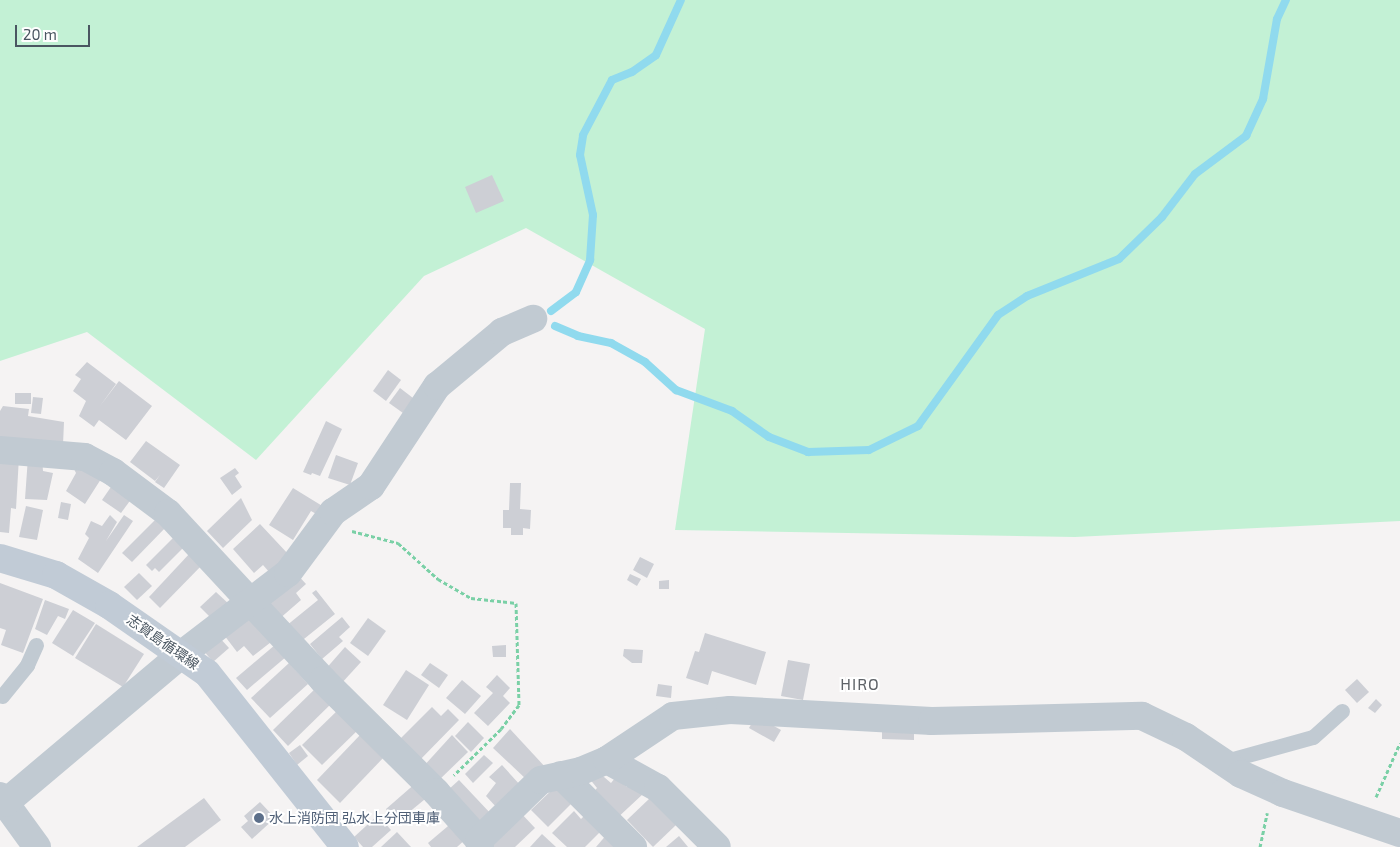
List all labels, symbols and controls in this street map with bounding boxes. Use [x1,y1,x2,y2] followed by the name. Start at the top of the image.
[18,15,92,47] scale bar
[23,25,57,43] text: 20 m
[124,611,202,673] street label: 志賀島循環線
[840,674,880,694] district label: HIRO
[269,810,440,826] place label: 水上消防団 弘水上分団車庫
[253,812,265,824] marker: 水上消防団 弘水上分団車庫

